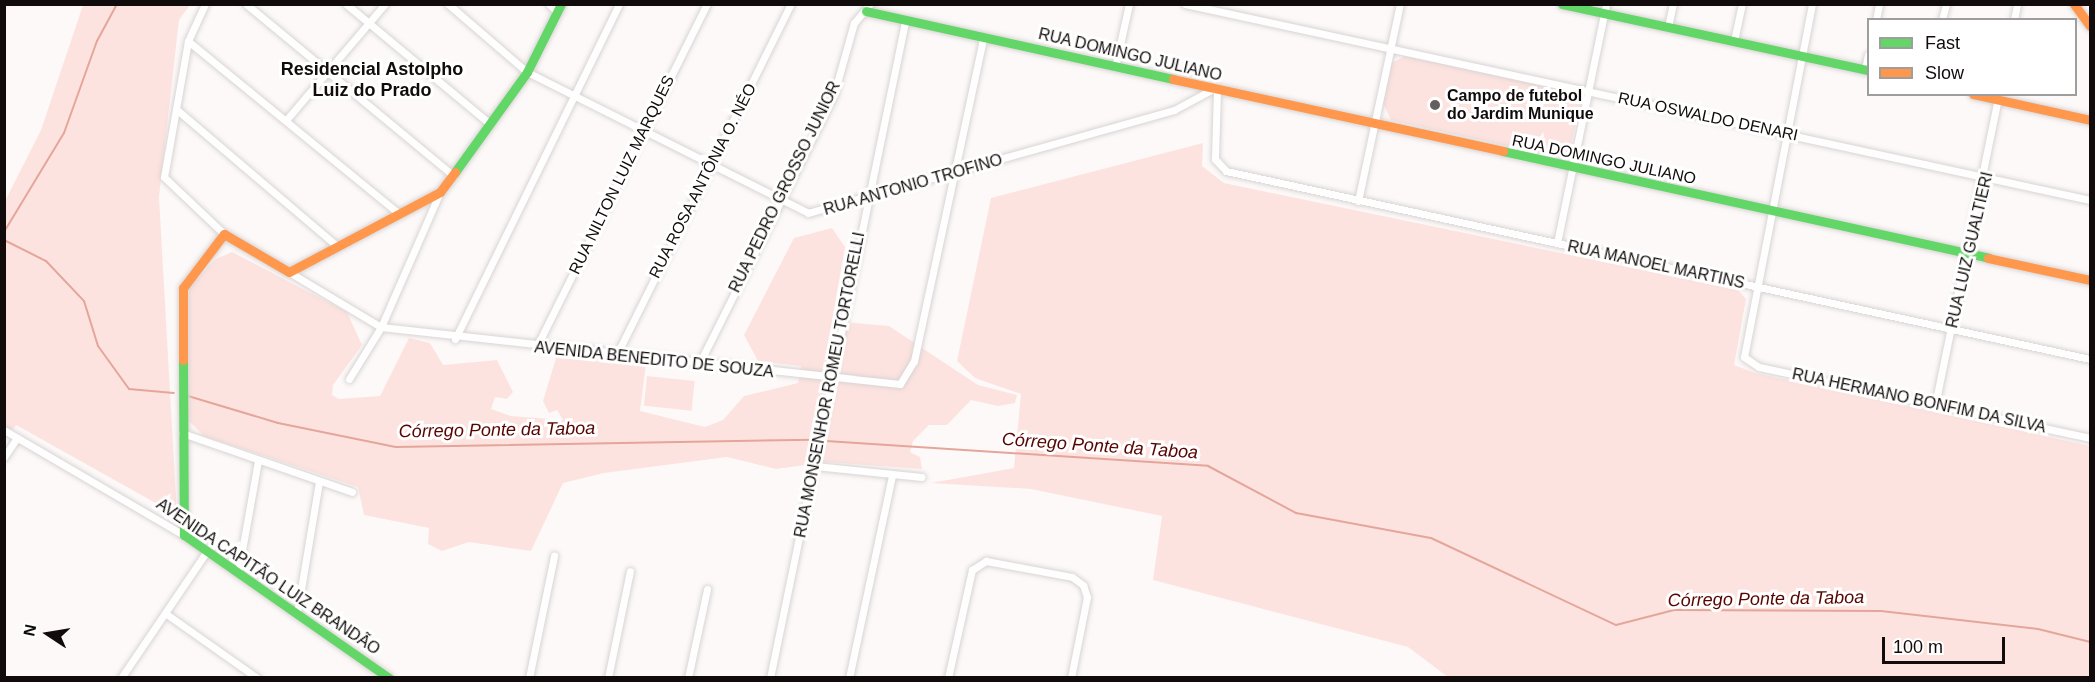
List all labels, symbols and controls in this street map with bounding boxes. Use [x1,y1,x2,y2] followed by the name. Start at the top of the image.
[1867,18,2077,96] legend
[1036,24,1224,86] street label: RUA DOMINGO JULIANO
[1925,33,1960,53] text: Fast
[280,59,464,101] district label: Residencial Astolpho Luiz do Prado
[1925,63,1964,83] text: Slow
[565,72,679,278] street label: RUA NILTON LUIZ MARQUES
[725,78,845,296] street label: RUA PEDRO GROSSO JUNIOR
[645,79,761,283] street label: RUA ROSA ANTÔNIA O. NÉO
[1447,86,1594,124] place label: Campo de futebol do Jardim Munique
[1616,88,1800,146] street label: RUA OSWALDO DENARI
[1428,98,1442,112] marker: Campo de futebol do Jardim Munique
[1510,131,1698,189] street label: RUA DOMINGO JULIANO
[820,150,1006,220] street label: RUA ANTONIO TROFINO
[1943,170,1997,330] street label: RUA LUIZ GUALTIERI
[791,230,869,540] street label: RUA MONSENHOR ROMEU TORTORELLI
[1565,237,1747,293] street label: RUA MANOEL MARTINS
[533,338,775,382] street label: AVENIDA BENEDITO DE SOUZA
[1789,365,2049,437] street label: RUA HERMANO BONFIM DA SILVA
[399,417,595,443] water label: Córrego Ponte da Taboa
[1001,428,1199,464] water label: Córrego Ponte da Taboa
[152,495,384,659] street label: AVENIDA CAPITÃO LUIZ BRANDÃO
[1668,586,1864,612] water label: Córrego Ponte da Taboa
[18,604,78,664] north arrow
[20,623,39,638] text: N
[1885,625,2008,663] scale bar
[1893,637,1943,657] text: 100 m

